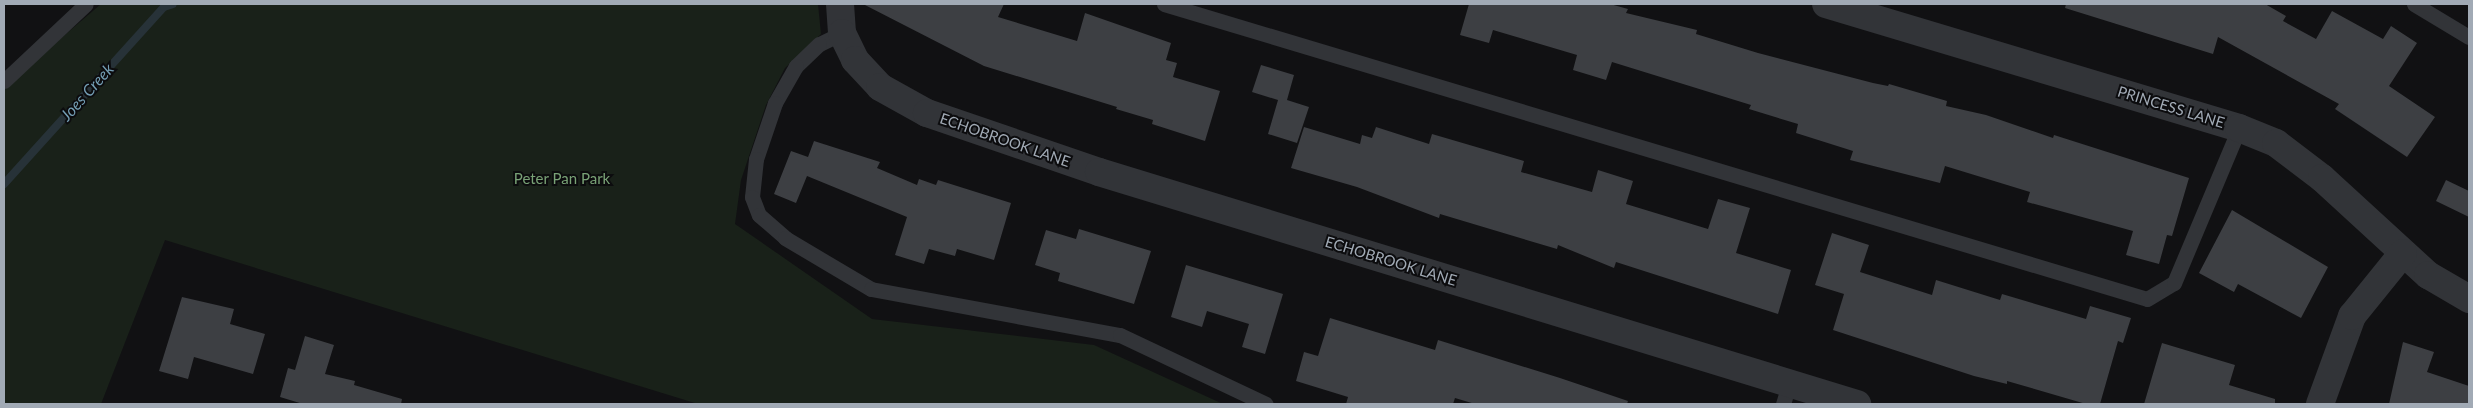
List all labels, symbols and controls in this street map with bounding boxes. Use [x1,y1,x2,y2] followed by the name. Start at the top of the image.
[56,59,118,125] water label: Joes Creek
[2115,82,2227,132] street label: PRINCESS LANE
[937,109,1073,171] street label: ECHOBROOK LANE
[514,170,610,188] park label: Peter Pan Park
[1323,232,1459,290] street label: ECHOBROOK LANE

